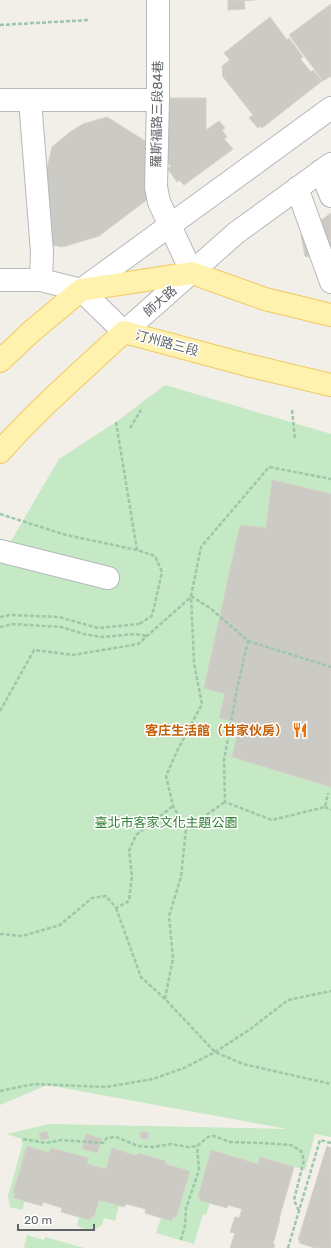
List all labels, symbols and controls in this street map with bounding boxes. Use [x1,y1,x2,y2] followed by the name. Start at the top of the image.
[149,60,165,168] street label: 羅斯福路三段84巷
[140,283,180,319] street label: 師大路
[134,327,200,359] street label: 汀州路三段
[291,721,309,739] restaurant icon: 客庄生活館（甘家伙房）
[145,723,288,738] place label: 客庄生活館（甘家伙房）
[94,815,238,830] park label: 臺北市客家文化主題公園
[18,1206,94,1232] scale bar
[24,1213,52,1227] text: 20 m

